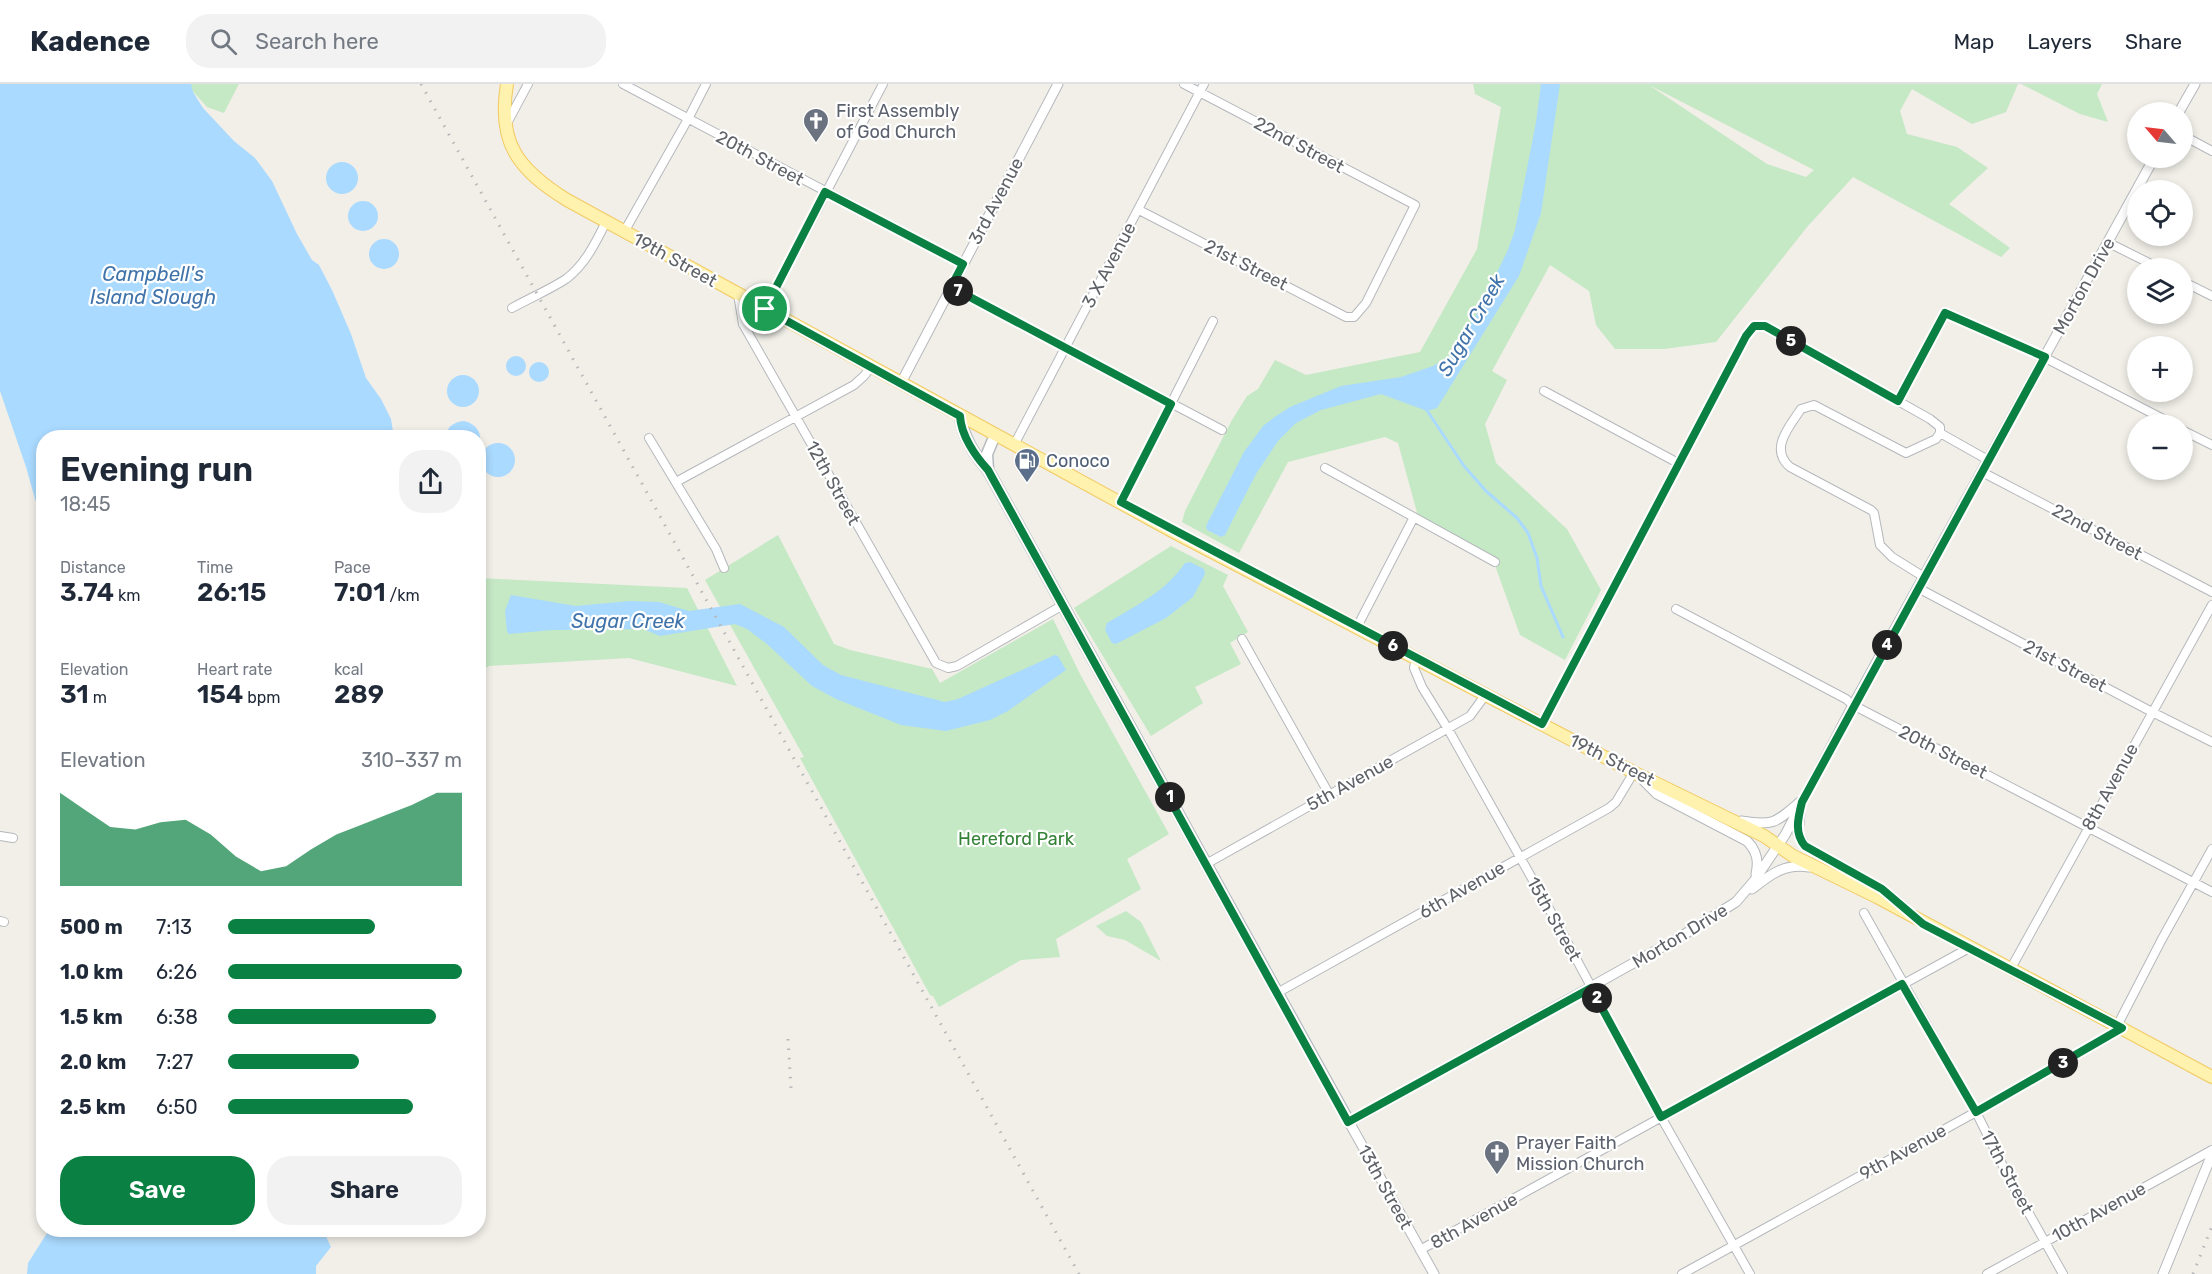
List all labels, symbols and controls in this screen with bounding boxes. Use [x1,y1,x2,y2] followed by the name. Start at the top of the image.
[186,14,606,68] search box
[30,25,150,58] text: Kadence
[207,25,240,58] icon: search
[255,28,379,55] text: Search here
[1953,29,1994,54] text: Map
[2027,29,2092,54] text: Layers
[2125,29,2182,54] text: Share
[836,100,959,143] place label: First Assembly of God Church
[2127,102,2193,168] north arrow
[2127,102,2193,480] map controls
[801,106,831,144] church icon: First Assembly of God Church
[1250,112,1348,178] street label: 22nd Street
[712,126,808,190] street label: 20th Street
[964,154,1028,248] street label: 3rd Avenue
[2127,180,2193,246] button: locate
[1077,219,1141,311] street label: 3 X Avenue
[629,228,721,292] street label: 19th Street
[2048,234,2120,338] street label: Morton Drive
[1200,235,1292,295] street label: 21st Street
[2127,258,2193,324] button: layers
[90,262,216,309] water label: Campbell's Island Slough
[1432,269,1510,380] water label: Sugar Creek
[943,276,973,306] pin: 7
[953,281,963,300] text: 7
[739,283,790,334] pin
[748,292,781,325] icon: arrive
[1776,326,1806,356] pin: 5
[1786,331,1796,350] text: 5
[2127,336,2193,402] button: +
[2127,414,2193,480] button: −
[801,437,865,529] street label: 12th Street
[1012,446,1042,484] fuel station icon: Conoco
[60,450,253,489] text: Evening run
[399,450,462,513] button: share
[1046,450,1110,472] place label: Conoco
[60,492,111,516] text: 18:45
[2048,499,2146,565] street label: 22nd Street
[60,558,126,577] text: Distance
[197,558,233,577] text: Time
[334,558,371,577] text: Pace
[60,577,114,608] text: 3.74
[197,577,266,608] text: 26:15
[334,577,386,608] text: 7:01
[114,586,141,605] text: km
[386,586,420,605] text: /km
[571,609,686,633] water label: Sugar Creek
[1872,630,1902,660] pin: 4
[1378,631,1408,661] pin: 6
[1882,635,1892,654] text: 4
[2020,635,2110,697] street label: 21st Street
[1388,636,1398,655] text: 6
[60,660,129,679] text: Elevation
[197,660,272,679] text: Heart rate
[334,660,363,679] text: kcal
[60,679,89,710] text: 31
[197,679,243,710] text: 154
[334,679,384,710] text: 289
[89,688,107,707] text: m
[243,688,280,707] text: bpm
[1895,720,1991,784] street label: 20th Street
[1566,729,1658,791] street label: 19th Street
[2077,739,2143,835] street label: 8th Avenue
[60,748,146,772] text: Elevation
[361,748,462,772] text: 310–337 m
[1303,750,1397,816] street label: 5th Avenue
[1155,782,1185,812] pin: 1
[1166,787,1174,806] text: 1
[958,828,1075,850] park label: Hereford Park
[1415,857,1509,923] street label: 6th Avenue
[1522,873,1586,965] street label: 15th Street
[1628,899,1732,973] street label: Morton Drive
[60,915,123,939] text: 500 m
[156,915,192,939] text: 7:13
[60,960,123,984] text: 1.0 km
[156,960,197,984] text: 6:26
[1582,983,1612,1013] pin: 2
[1592,988,1602,1007] text: 2
[60,1005,123,1029] text: 1.5 km
[156,1005,198,1029] text: 6:38
[2048,1048,2078,1078] pin: 3
[60,1050,126,1074] text: 2.0 km
[156,1050,193,1074] text: 7:27
[2058,1053,2068,1072] text: 3
[60,1095,126,1119] text: 2.5 km
[156,1095,198,1119] text: 6:50
[1856,1119,1950,1185] street label: 9th Avenue
[1976,1126,2038,1218] street label: 17th Street
[1516,1132,1644,1175] place label: Prayer Faith Mission Church
[1482,1138,1512,1176] church icon: Prayer Faith Mission Church
[1353,1141,1417,1233] street label: 13th Street
[60,1156,255,1225] button: Save
[267,1156,462,1225] button: Share
[2048,1177,2150,1247] street label: 10th Avenue
[1426,1188,1522,1254] street label: 8th Avenue

